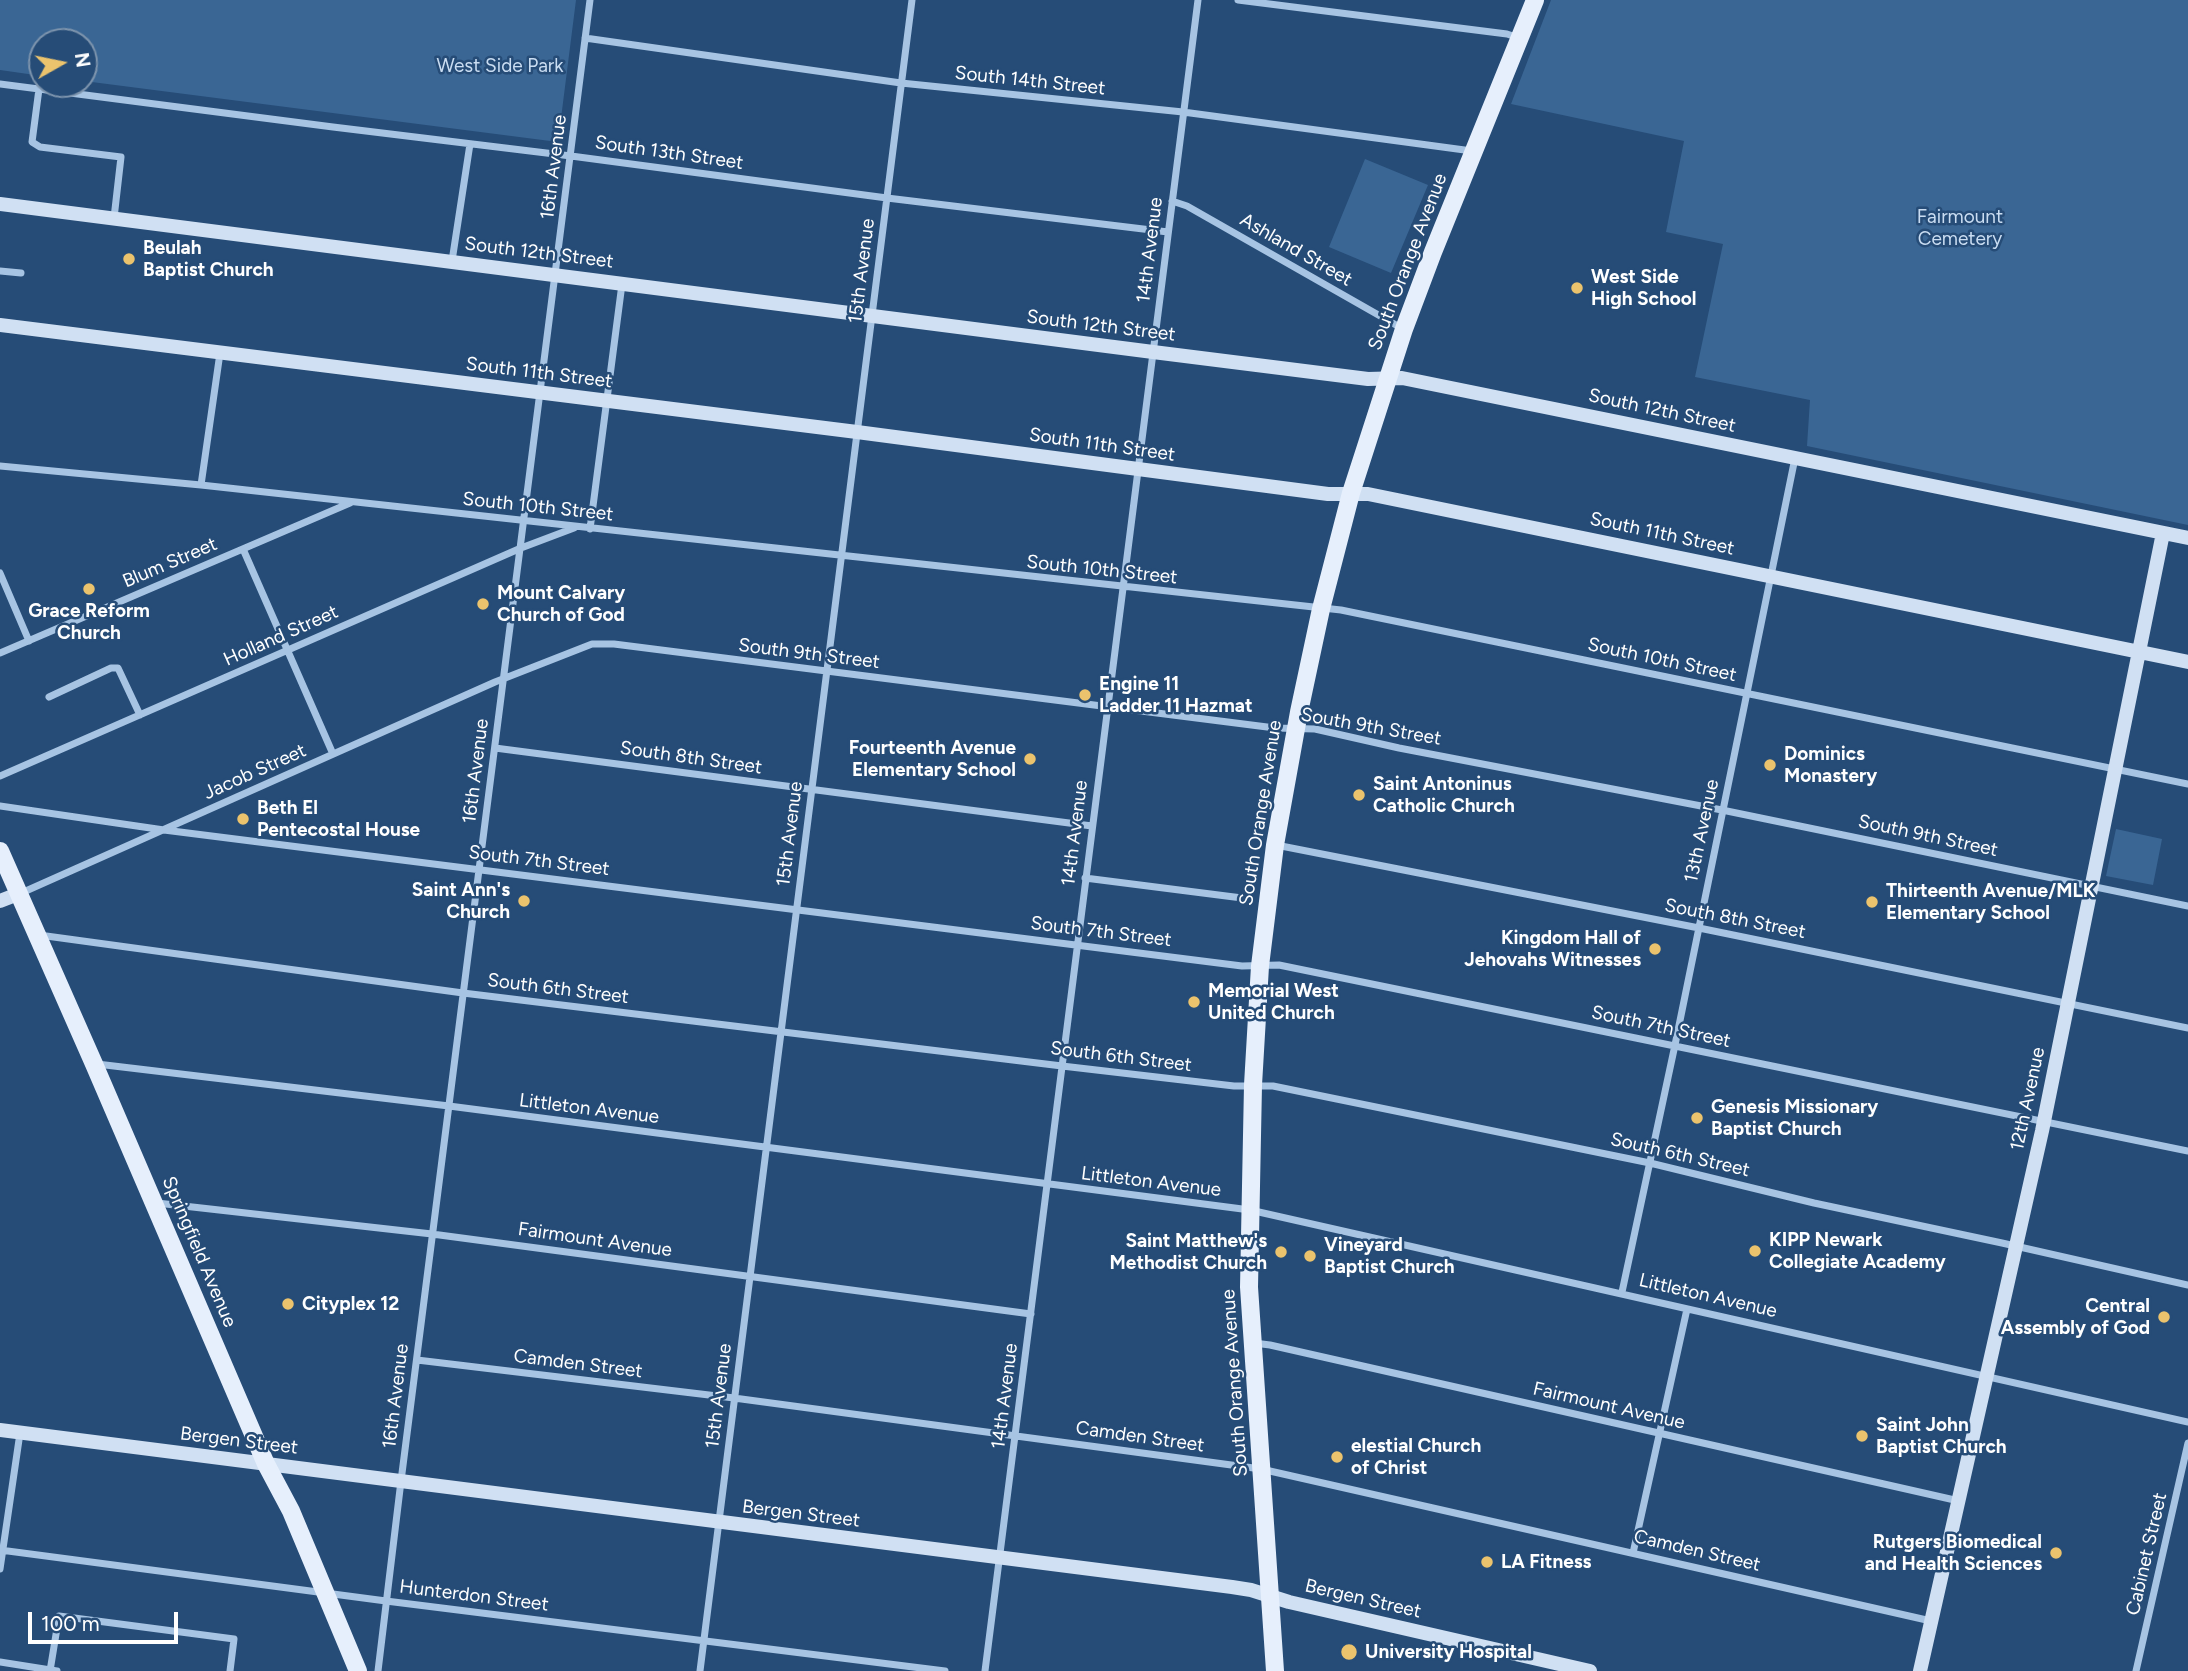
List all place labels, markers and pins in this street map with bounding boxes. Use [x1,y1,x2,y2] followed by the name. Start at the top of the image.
[143,237,274,281] place label: Beulah Baptist Church
[121,251,137,267] marker: Beulah Baptist Church
[1591,266,1696,310] place label: West Side High School
[1569,280,1585,296] marker: West Side High School
[81,581,97,597] marker: Grace Reform Church
[497,582,625,626] place label: Mount Calvary Church of God
[475,596,491,612] marker: Mount Calvary Church of God
[28,600,150,644] place label: Grace Reform Church
[1099,673,1253,717] place label: Engine 11 Ladder 11 Hazmat
[1077,687,1093,703] marker: Engine 11 Ladder 11 Hazmat
[849,737,1016,781] place label: Fourteenth Avenue Elementary School
[1784,743,1877,787] place label: Dominics Monastery
[1022,751,1038,767] marker: Fourteenth Avenue Elementary School
[1762,757,1778,773] marker: Dominics Monastery
[1373,773,1515,817] place label: Saint Antoninus Catholic Church
[1351,787,1367,803] marker: Saint Antoninus Catholic Church
[257,797,420,841] place label: Beth El Pentecostal House
[235,811,251,827] marker: Beth El Pentecostal House
[412,879,510,923] place label: Saint Ann's Church
[1886,880,2095,924] place label: Thirteenth Avenue/MLK Elementary School
[516,893,532,909] marker: Saint Ann's Church
[1864,894,1880,910] marker: Thirteenth Avenue/MLK Elementary School
[1464,927,1641,971] place label: Kingdom Hall of Jehovahs Witnesses
[1647,941,1663,957] marker: Kingdom Hall of Jehovahs Witnesses
[1208,980,1339,1024] place label: Memorial West United Church
[1186,994,1202,1010] marker: Memorial West United Church
[1711,1096,1878,1140] place label: Genesis Missionary Baptist Church
[1689,1110,1705,1126] marker: Genesis Missionary Baptist Church
[1769,1229,1946,1273] place label: KIPP Newark Collegiate Academy
[1110,1230,1267,1274] place label: Saint Matthew's Methodist Church
[1324,1234,1455,1278] place label: Vineyard Baptist Church
[1747,1243,1763,1259] marker: KIPP Newark Collegiate Academy
[1273,1244,1289,1260] marker: Saint Matthew's Methodist Church
[1302,1248,1318,1264] marker: Vineyard Baptist Church
[302,1293,399,1315] place label: Cityplex 12
[2001,1295,2150,1339] place label: Central Assembly of God
[280,1296,296,1312] marker: Cityplex 12
[2156,1309,2172,1325] marker: Central Assembly of God
[1876,1414,2007,1458] place label: Saint John Baptist Church
[1854,1428,1870,1444] marker: Saint John Baptist Church
[1351,1435,1481,1479] place label: elestial Church of Christ
[1329,1449,1345,1465] marker: elestial Church of Christ
[1865,1531,2042,1575] place label: Rutgers Biomedical and Health Sciences
[2048,1545,2064,1561] marker: Rutgers Biomedical and Health Sciences
[1501,1551,1591,1573] place label: LA Fitness
[1479,1554,1495,1570] marker: LA Fitness
[1365,1641,1532,1663] place label: University Hospital
[1339,1642,1359,1662] marker: University Hospital

